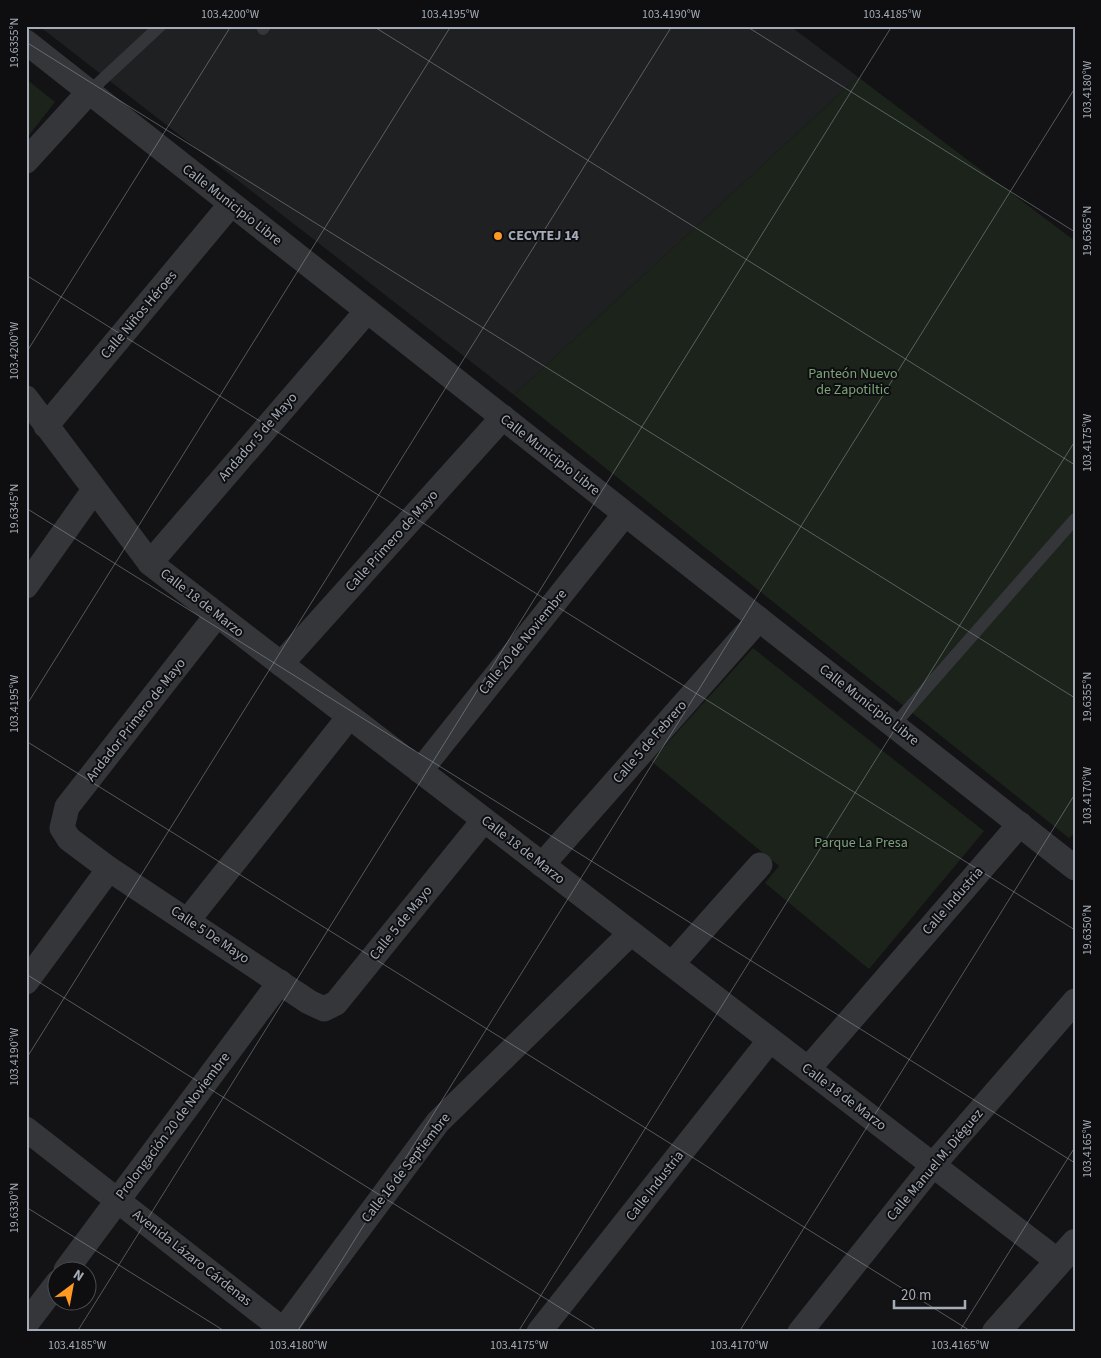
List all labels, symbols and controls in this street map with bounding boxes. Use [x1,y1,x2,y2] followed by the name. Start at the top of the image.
[201,6,260,23] text: 103.4200°W
[421,6,480,23] text: 103.4195°W
[642,6,701,23] text: 103.4190°W
[863,6,922,23] text: 103.4185°W
[6,18,23,68] text: 19.6355°N
[1079,60,1096,119] text: 103.4180°W
[178,160,286,250] street label: Calle Municipio Libre
[1079,206,1096,256] text: 19.6365°N
[508,226,580,246] place label: CECYTEJ 14
[492,230,504,242] marker: CECYTEJ 14
[96,267,182,363] street label: Calle Niños Héroes
[6,321,23,380] text: 103.4200°W
[808,364,898,400] park label: Panteón Nuevo de Zapotiltic
[214,388,302,486] street label: Andador 5 de Mayo
[496,410,604,500] street label: Calle Municipio Libre
[1079,413,1096,472] text: 103.4175°W
[6,484,23,534] text: 19.6345°N
[341,486,443,596] street label: Calle Primero de Mayo
[156,564,248,642] street label: Calle 18 de Marzo
[474,585,572,699] street label: Calle 20 de Noviembre
[81,654,191,786] street label: Andador Primero de Mayo
[815,660,923,750] street label: Calle Municipio Libre
[1079,672,1096,722] text: 19.6355°N
[6,674,23,733] text: 103.4195°W
[608,696,692,788] street label: Calle 5 de Febrero
[1079,766,1096,825] text: 103.4170°W
[477,811,569,889] street label: Calle 18 de Marzo
[814,833,908,853] park label: Parque La Presa
[918,863,988,939] street label: Calle Industria
[365,882,437,964] street label: Calle 5 de Mayo
[167,901,253,969] street label: Calle 5 De Mayo
[1079,905,1096,955] text: 19.6350°N
[6,1027,23,1086] text: 103.4190°W
[111,1048,235,1204] street label: Prolongación 20 de Noviembre
[797,1058,891,1136] street label: Calle 18 de Marzo
[882,1105,988,1225] street label: Calle Manuel M. Diéguez
[357,1109,455,1227] street label: Calle 16 de Septiembre
[1079,1119,1096,1178] text: 103.4165°W
[621,1147,689,1225] street label: Calle Industria
[6,1183,23,1233] text: 19.6330°N
[128,1205,256,1311] street label: Avenida Lázaro Cárdenas
[48,1260,98,1310] north arrow
[69,1265,88,1287] text: N
[894,1278,965,1310] scale bar
[901,1285,931,1306] text: 20 m
[48,1337,107,1354] text: 103.4185°W
[269,1337,328,1354] text: 103.4180°W
[490,1337,549,1354] text: 103.4175°W
[710,1337,769,1354] text: 103.4170°W
[931,1337,990,1354] text: 103.4165°W

